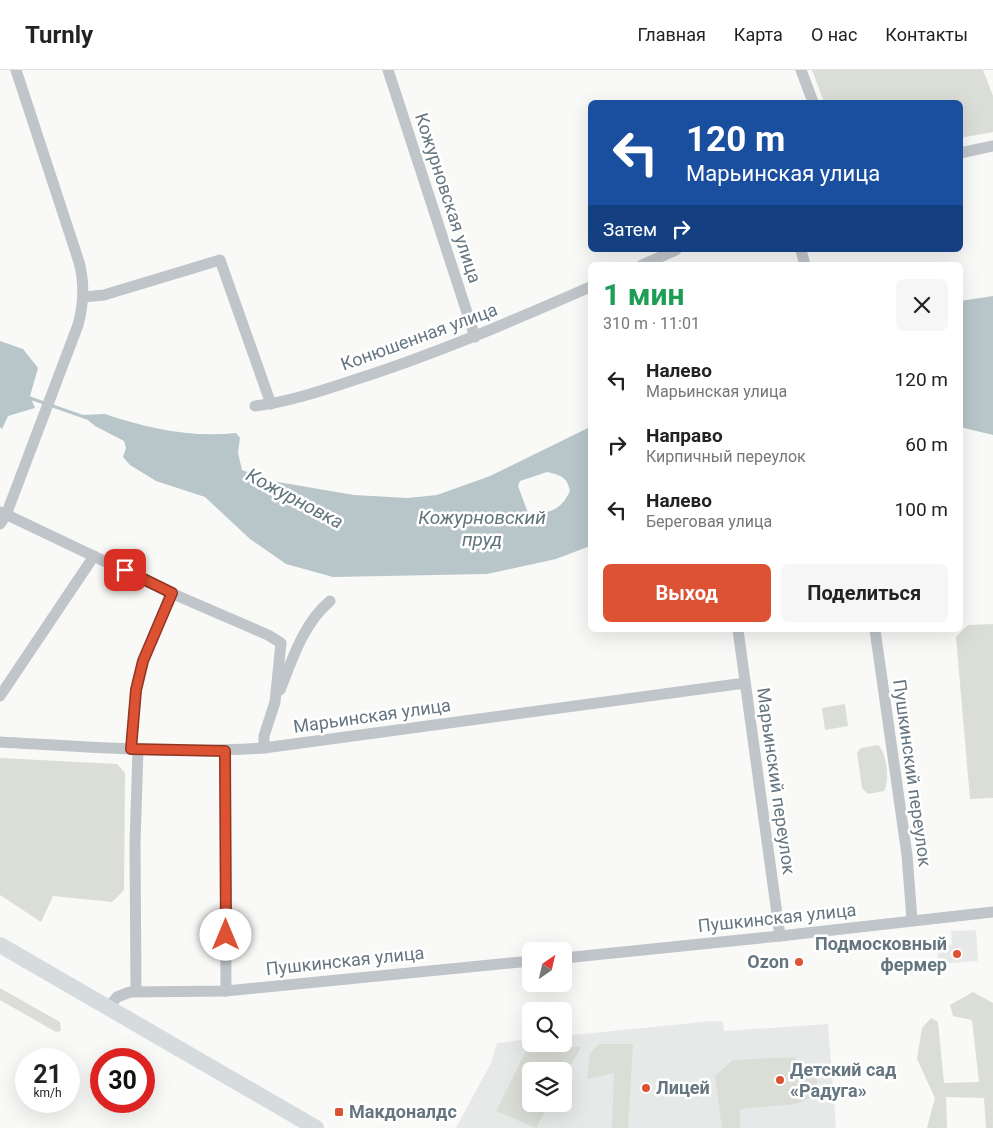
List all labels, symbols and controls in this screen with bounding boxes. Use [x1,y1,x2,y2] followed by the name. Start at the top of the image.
[25,21,93,49] text: Turnly
[637,24,706,45] text: Главная
[734,24,783,45] text: Карта
[811,24,857,45] text: О нас
[885,24,968,45] text: Контакты
[411,110,486,285] street label: Кожурновская улица
[686,119,785,160] text: 120 m
[603,120,668,185] icon: left
[686,161,880,186] text: Марьинская улица
[667,215,695,243] icon: right
[603,218,657,241] text: Затем
[603,277,684,312] text: 1 мин
[896,279,948,331] button: close
[338,298,500,375] street label: Конюшенная улица
[603,314,700,333] text: 310 m · 11:01
[646,359,712,382] text: Налево
[603,366,631,394] icon: left
[895,368,948,391] text: 120 m
[646,382,787,401] text: Марьинская улица
[646,424,723,447] text: Направо
[603,431,631,459] icon: right
[905,433,948,456] text: 60 m
[646,447,806,466] text: Кирпичный переулок
[242,463,347,534] water label: Кожурновка
[646,489,712,512] text: Налево
[603,496,631,524] icon: left
[895,498,948,521] text: 100 m
[418,506,546,551] water label: Кожурновский пруд
[646,512,772,531] text: Береговая улица
[104,549,146,591] pin
[111,556,139,584] icon: arrive
[603,564,771,622] button: Выход
[781,564,948,622] button: Поделиться
[889,678,936,868] street label: Пушкинский переулок
[753,686,800,876] street label: Марьинский переулок
[292,694,452,737] street label: Марьинская улица
[697,899,857,936] street label: Пушкинская улица
[199,908,251,960] position arrow
[815,933,947,975] place label: Подмосковный фермер
[265,942,425,979] street label: Пушкинская улица
[522,942,572,992] north arrow
[522,942,572,1112] map controls
[951,948,963,960] marker: Подмосковный фермер
[747,951,789,972] place label: Ozon
[793,956,805,968] marker: Ozon
[522,1002,572,1052] button: search
[90,1048,155,1113] speed limit sign: 30
[790,1059,897,1101] place label: Детский сад «Радуга»
[33,1060,62,1089] text: 21
[522,1062,572,1112] button: layers
[774,1074,786,1086] marker: Детский сад «Радуга»
[656,1077,710,1098] place label: Лицей
[640,1082,652,1094] marker: Лицей
[33,1086,62,1100] text: km/h
[349,1101,457,1122] place label: Макдоналдс
[333,1106,345,1118] marker: Макдоналдс

